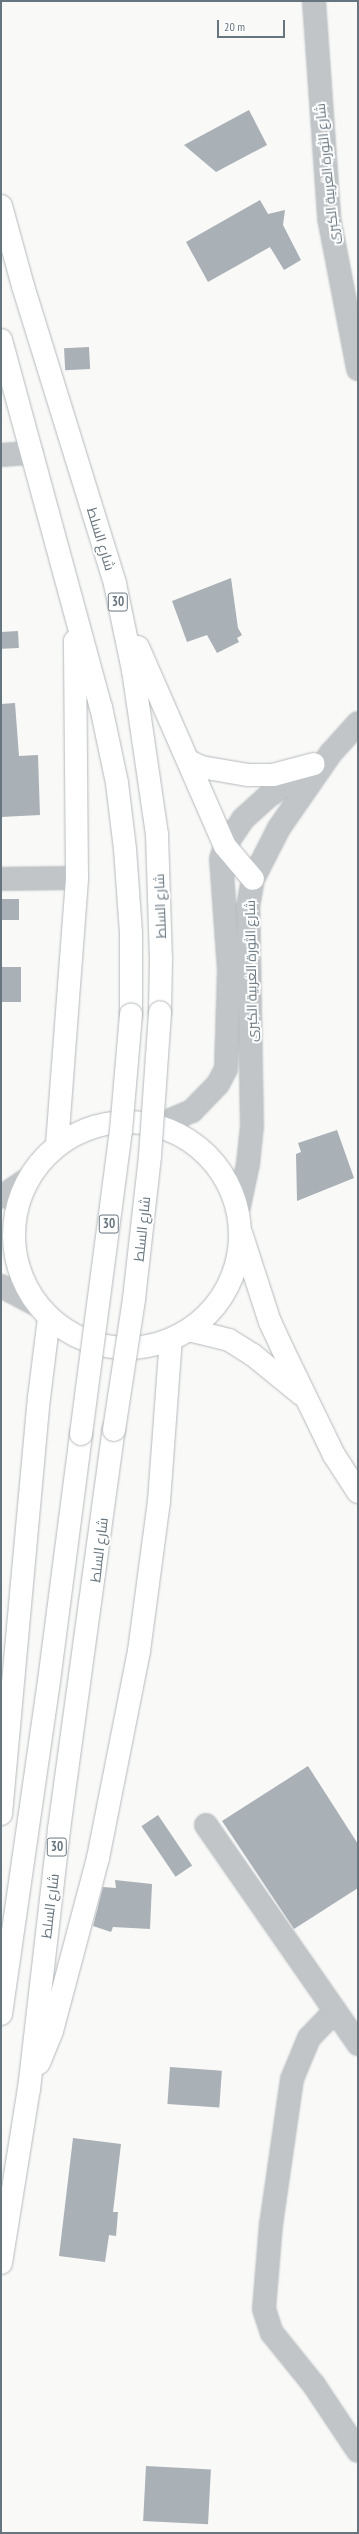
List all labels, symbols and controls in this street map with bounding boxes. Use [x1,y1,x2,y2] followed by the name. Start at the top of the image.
[219,12,287,38] scale bar
[224,19,245,34] text: 20 m
[311,102,343,246] street label: شارع الثورة العربية الكبرى
[83,505,119,573] street label: شارع السلط
[107,591,129,613] road number: 30
[150,873,170,939] street label: شارع السلط
[241,900,261,1042] street label: شارع الثورة العربية الكبرى
[130,1196,154,1262] street label: شارع السلط
[98,1213,120,1235] road number: 30
[87,1517,111,1583] street label: شارع السلط
[46,1836,68,1858] road number: 30
[38,1873,62,1939] street label: شارع السلط

